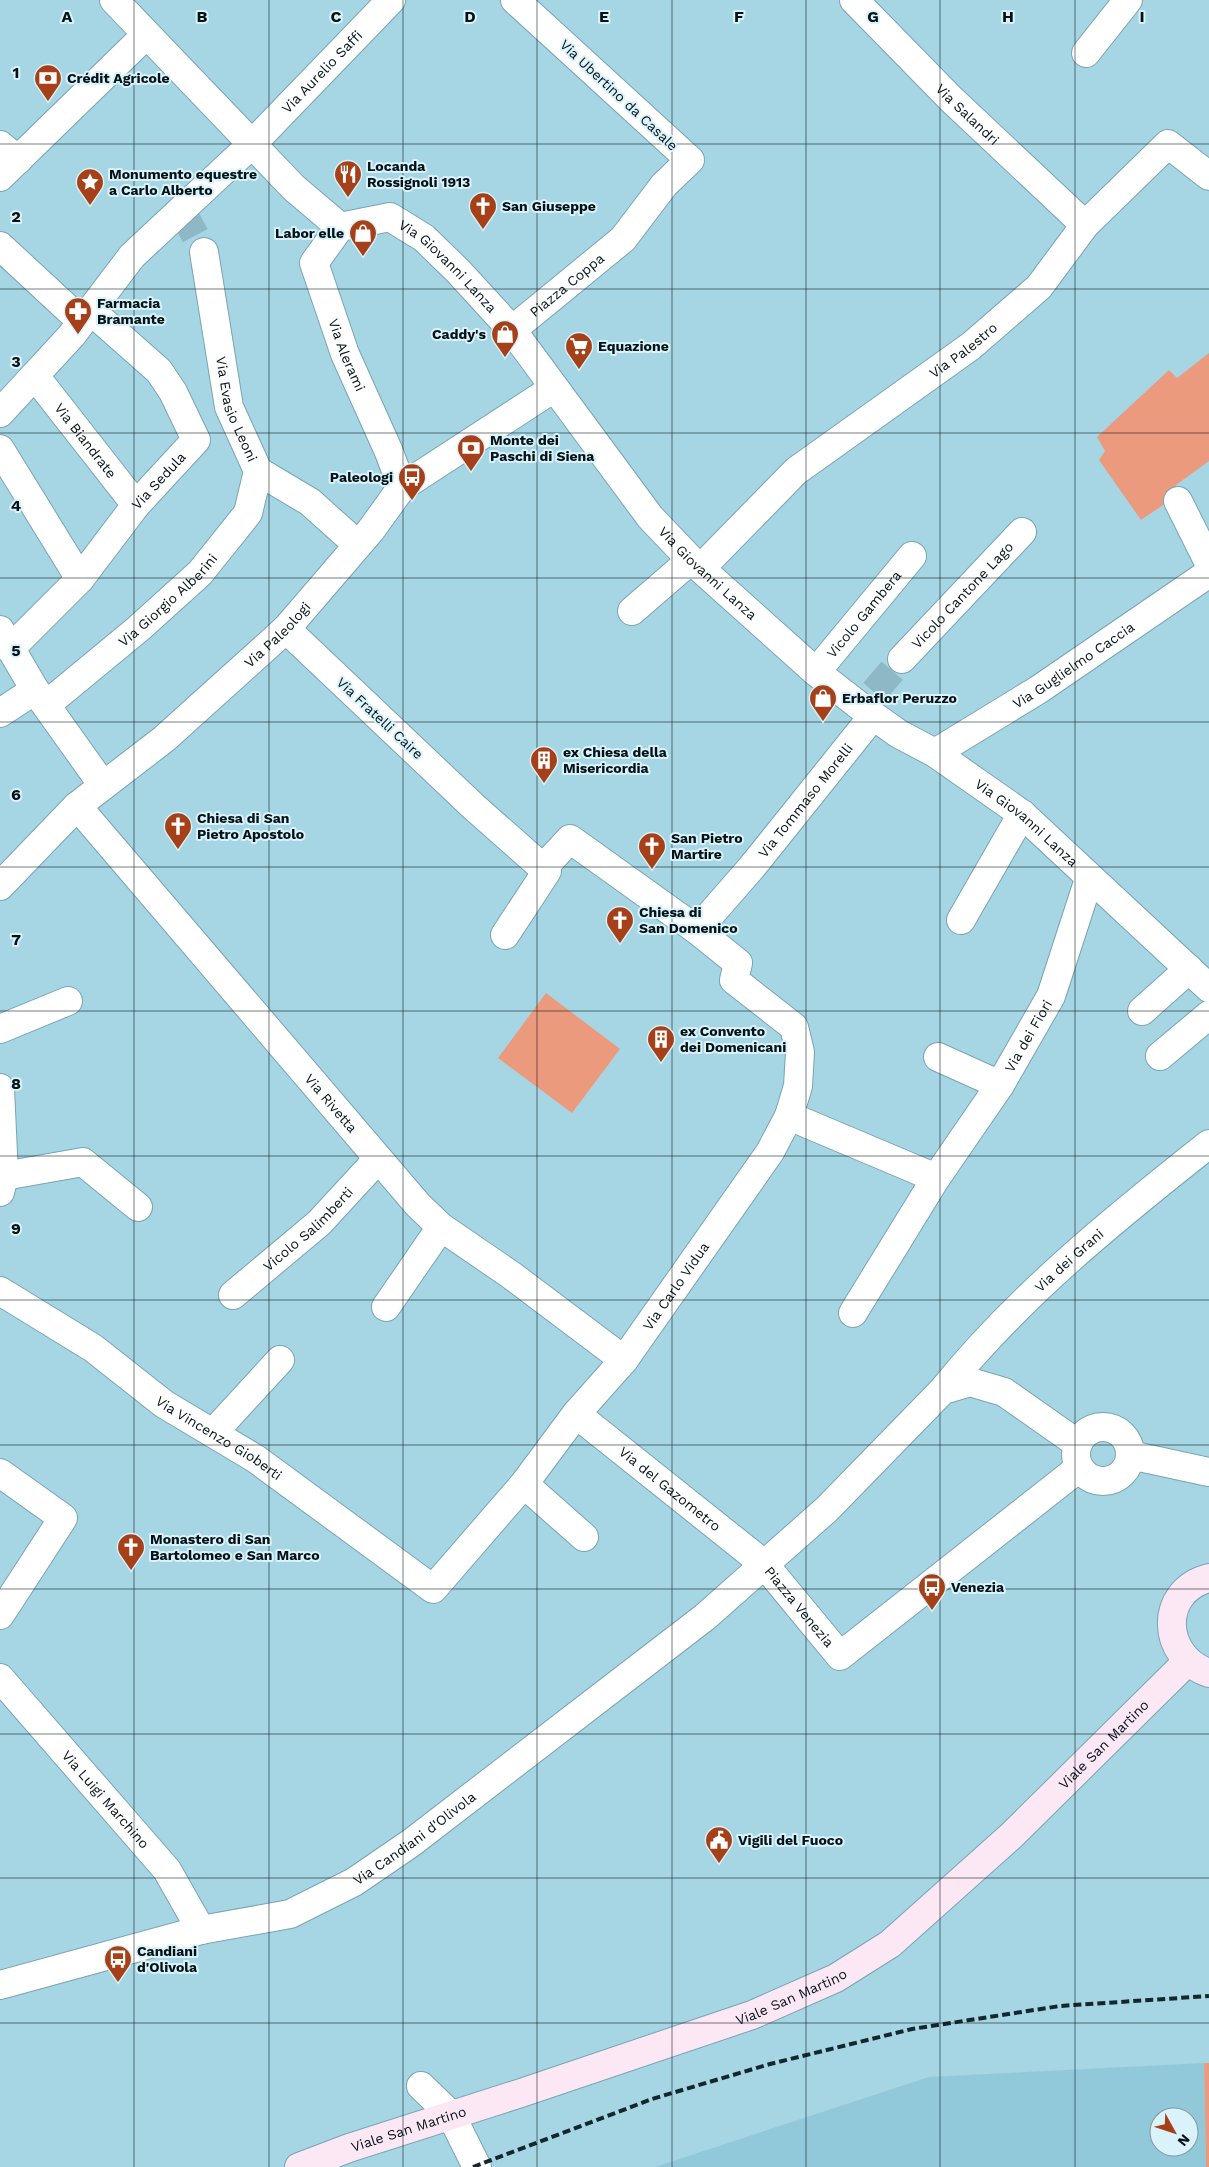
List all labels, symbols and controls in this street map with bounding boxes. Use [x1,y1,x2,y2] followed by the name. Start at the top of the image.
[62,7,73,26] text: A
[197,7,208,26] text: B
[331,7,342,26] text: C
[464,7,476,26] text: D
[599,7,609,26] text: E
[734,7,744,26] text: F
[867,7,879,26] text: G
[1002,7,1014,26] text: H
[1139,7,1145,26] text: I
[278,27,365,116] street label: Via Aurelio Saffi
[557,36,681,154] street label: Via Ubertino da Casale
[13,63,19,82] text: 1
[33,63,63,102] bank icon: Crédit Agricole
[67,70,170,86] place label: Crédit Agricole
[933,80,1002,148] street label: Via Salandri
[367,158,470,190] place label: Locanda Rossignoli 1913
[333,159,363,198] restaurant icon: Locanda Rossignoli 1913
[109,166,257,198] place label: Monumento equestre a Carlo Alberto
[75,167,105,206] place icon: Monumento equestre a Carlo Alberto
[468,191,498,230] church icon: San Giuseppe
[502,198,596,214] place label: San Giuseppe
[11,207,21,226] text: 2
[396,217,500,316] street label: Via Giovanni Lanza
[348,218,378,257] shop icon: Labor elle
[275,225,344,241] place label: Labor elle
[527,250,607,320] street label: Piazza Coppa
[97,295,165,327] place label: Farmacia Bramante
[63,296,93,335] pharmacy icon: Farmacia Bramante
[326,316,369,394] street label: Via Alerami
[490,319,520,358] shop icon: Caddy's
[926,319,1000,381] street label: Via Palestro
[432,326,487,342] place label: Caddy's
[564,331,594,370] supermarket icon: Equazione
[598,338,669,354] place label: Equazione
[11,352,21,371] text: 3
[213,355,261,464] street label: Via Evasio Leoni
[51,400,120,481] street label: Via Biandrate
[490,432,595,464] place label: Monte dei Paschi di Siena
[456,433,486,472] bank icon: Monte dei Paschi di Siena
[128,449,189,512] street label: Via Sedula
[397,462,427,501] bus stop icon: Paleologi
[330,469,393,485] place label: Paleologi
[11,496,21,515] text: 4
[655,523,760,623] street label: Via Giovanni Lanza
[908,538,1017,652] street label: Vicolo Cantone Lago
[115,550,220,650] street label: Via Giorgio Alberini
[823,567,905,661] street label: Vicolo Gambera
[241,599,314,671] street label: Via Paleologi
[1010,618,1137,712] street label: Via Guglielmo Caccia
[11,641,21,660] text: 5
[334,674,426,762] street label: Via Fratelli Caire
[808,683,838,722] shop icon: Erbaflor Peruzzo
[842,690,957,706] place label: Erbaflor Peruzzo
[755,740,856,861] street label: Via Tommaso Morelli
[563,744,668,776] place label: ex Chiesa della Misericordia
[529,745,559,784] building icon: ex Chiesa della Misericordia
[972,776,1081,870] street label: Via Giovanni Lanza
[11,785,21,804] text: 6
[197,810,304,842] place label: Chiesa di San Pietro Apostolo
[163,811,193,850] church icon: Chiesa di San Pietro Apostolo
[671,830,743,862] place label: San Pietro Martire
[637,831,667,870] church icon: San Pietro Martire
[639,904,738,936] place label: Chiesa di San Domenico
[605,905,635,944] church icon: Chiesa di San Domenico
[11,930,21,949] text: 7
[1001,997,1055,1075] street label: Via dei Fiori
[680,1023,786,1055] place label: ex Convento dei Domenicani
[646,1024,676,1063] building icon: ex Convento dei Domenicani
[302,1071,361,1136] street label: Via Rivetta
[11,1074,21,1093] text: 8
[260,1184,356,1274] street label: Vicolo Salimberti
[11,1219,21,1238] text: 9
[1031,1225,1107,1295] street label: Via dei Grani
[640,1239,712,1333] street label: Via Carlo Vidua
[153,1393,285,1483] street label: Via Vincenzo Gioberti
[616,1443,724,1534] street label: Via del Gazometro
[150,1531,320,1563] place label: Monastero di San Bartolomeo e San Marco
[116,1532,146,1571] church icon: Monastero di San Bartolomeo e San Marco
[761,1563,837,1650] street label: Piazza Venezia
[917,1572,947,1611] bus stop icon: Venezia
[951,1579,1005,1595] place label: Venezia
[1055,1697,1152,1792] street label: Viale San Martino
[59,1747,153,1852] street label: Via Luigi Marchino
[350,1788,479,1888] street label: Via Candiani d'Olivola
[704,1825,734,1864] public building icon: Vigili del Fuoco
[738,1832,843,1848] place label: Vigili del Fuoco
[137,1943,198,1975] place label: Candiani d'Olivola
[103,1944,133,1983] bus stop icon: Candiani d'Olivola
[733,1965,850,2028] street label: Viale San Martino
[349,2103,468,2155] street label: Viale San Martino
[1149,2107,1199,2157] north arrow
[1174,2131,1193,2149] text: N

